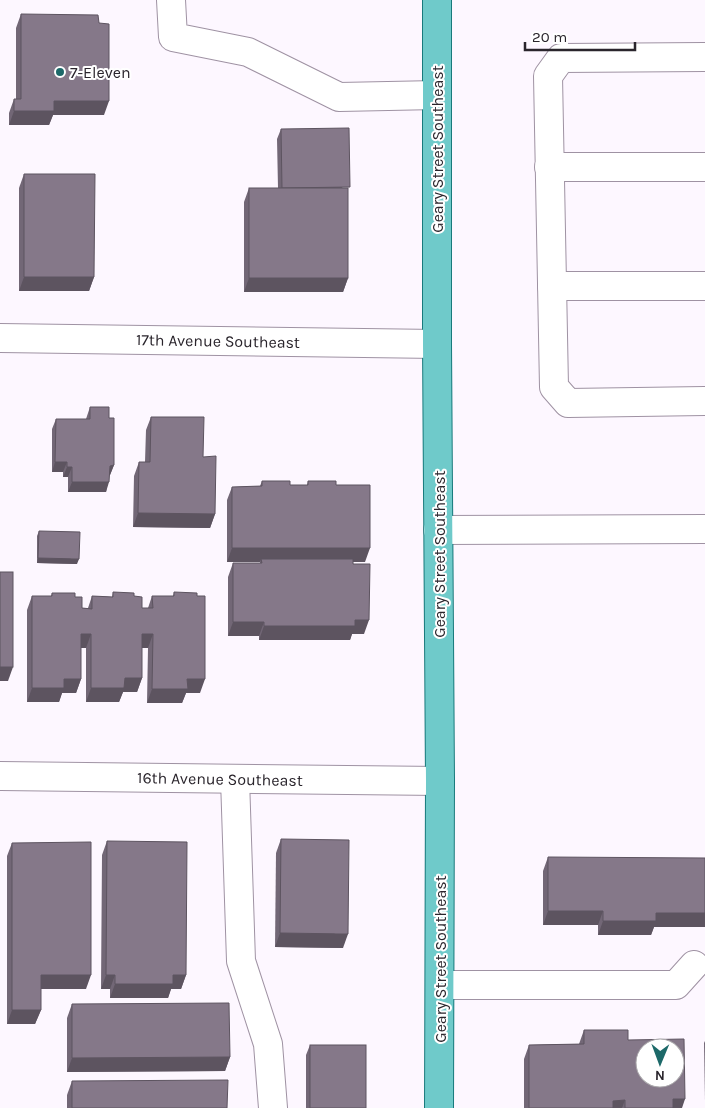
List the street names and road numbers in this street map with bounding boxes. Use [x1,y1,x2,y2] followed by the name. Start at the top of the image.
[428,65,447,233] street label: Geary Street Southeast
[136,330,300,352] street label: 17th Avenue Southeast
[430,470,449,638] street label: Geary Street Southeast
[137,768,303,790] street label: 16th Avenue Southeast
[431,875,450,1043] street label: Geary Street Southeast

